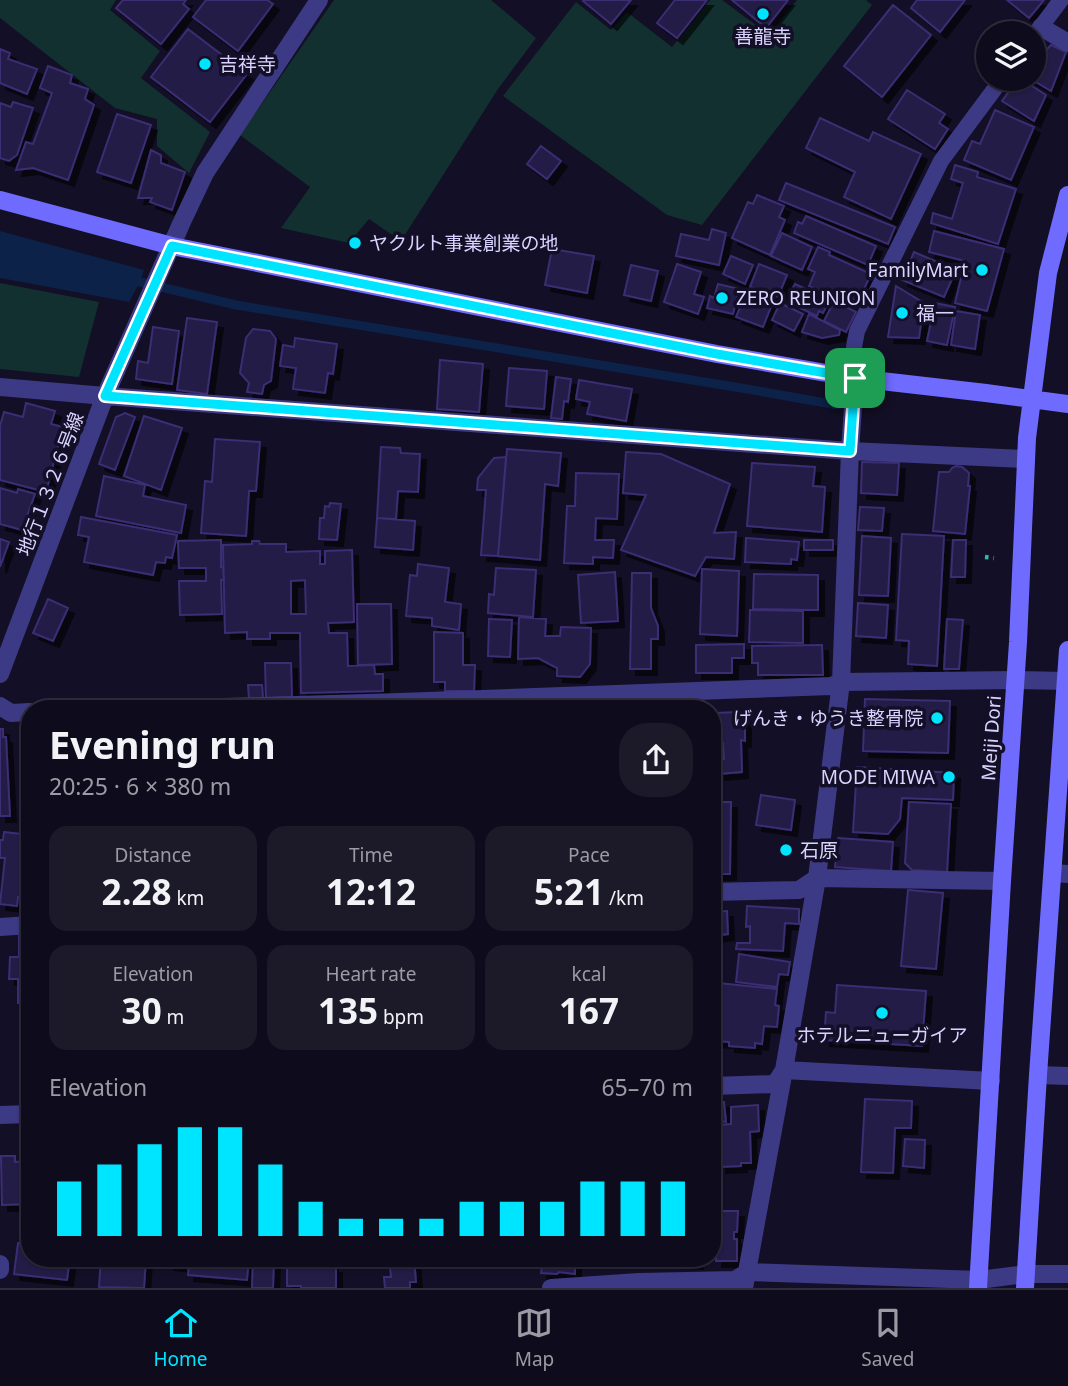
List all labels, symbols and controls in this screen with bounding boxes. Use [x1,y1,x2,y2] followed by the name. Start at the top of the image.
[755,6,771,22] marker: 善龍寺
[976,21,1046,91] map controls
[976,21,1046,91] button: layers
[734,23,792,49] place label: 善龍寺
[219,51,276,77] place label: 吉祥寺
[197,56,213,72] marker: 吉祥寺
[369,230,558,256] place label: ヤクルト事業創業の地
[347,235,363,251] marker: ヤクルト事業創業の地
[868,257,968,283] place label: FamilyMart
[974,262,990,278] marker: FamilyMart
[736,285,875,311] place label: ZERO REUNION
[714,290,730,306] marker: ZERO REUNION
[916,300,954,326] place label: 福一
[894,305,910,321] marker: 福一
[825,348,885,408] pin
[836,359,874,397] icon: arrive
[11,408,89,560] street label: 地行１３２６号線
[975,694,1007,782] street label: Meiji Dori
[733,705,923,731] place label: げんき・ゆうき整骨院
[929,710,945,726] marker: げんき・ゆうき整骨院
[49,718,276,770] text: Evening run
[619,723,693,797] button: share
[821,764,936,790] place label: MODE MIWA
[941,769,957,785] marker: MODE MIWA
[49,770,231,802] text: 20:25 · 6 × 380 m
[800,837,838,863] place label: 石原
[115,842,191,868] text: Distance
[349,842,393,868] text: Time
[568,842,610,868] text: Pace
[778,842,794,858] marker: 石原
[102,868,172,915] text: 2.28
[326,868,416,915] text: 12:12
[534,868,604,915] text: 5:21
[172,885,204,911] text: km
[604,885,644,911] text: /km
[112,961,194,987] text: Elevation
[326,961,416,987] text: Heart rate
[572,961,606,987] text: kcal
[122,987,162,1034] text: 30
[318,987,378,1034] text: 135
[559,987,619,1034] text: 167
[162,1004,184,1030] text: m
[378,1004,424,1030] text: bpm
[874,1005,890,1021] marker: ホテルニューガイア
[796,1022,968,1048] place label: ホテルニューガイア
[49,1071,147,1103] text: Elevation
[601,1071,693,1103] text: 65–70 m
[154,1304,208,1372] tab: Home
[515,1304,554,1372] tab: Map
[861,1304,914,1372] tab: Saved

